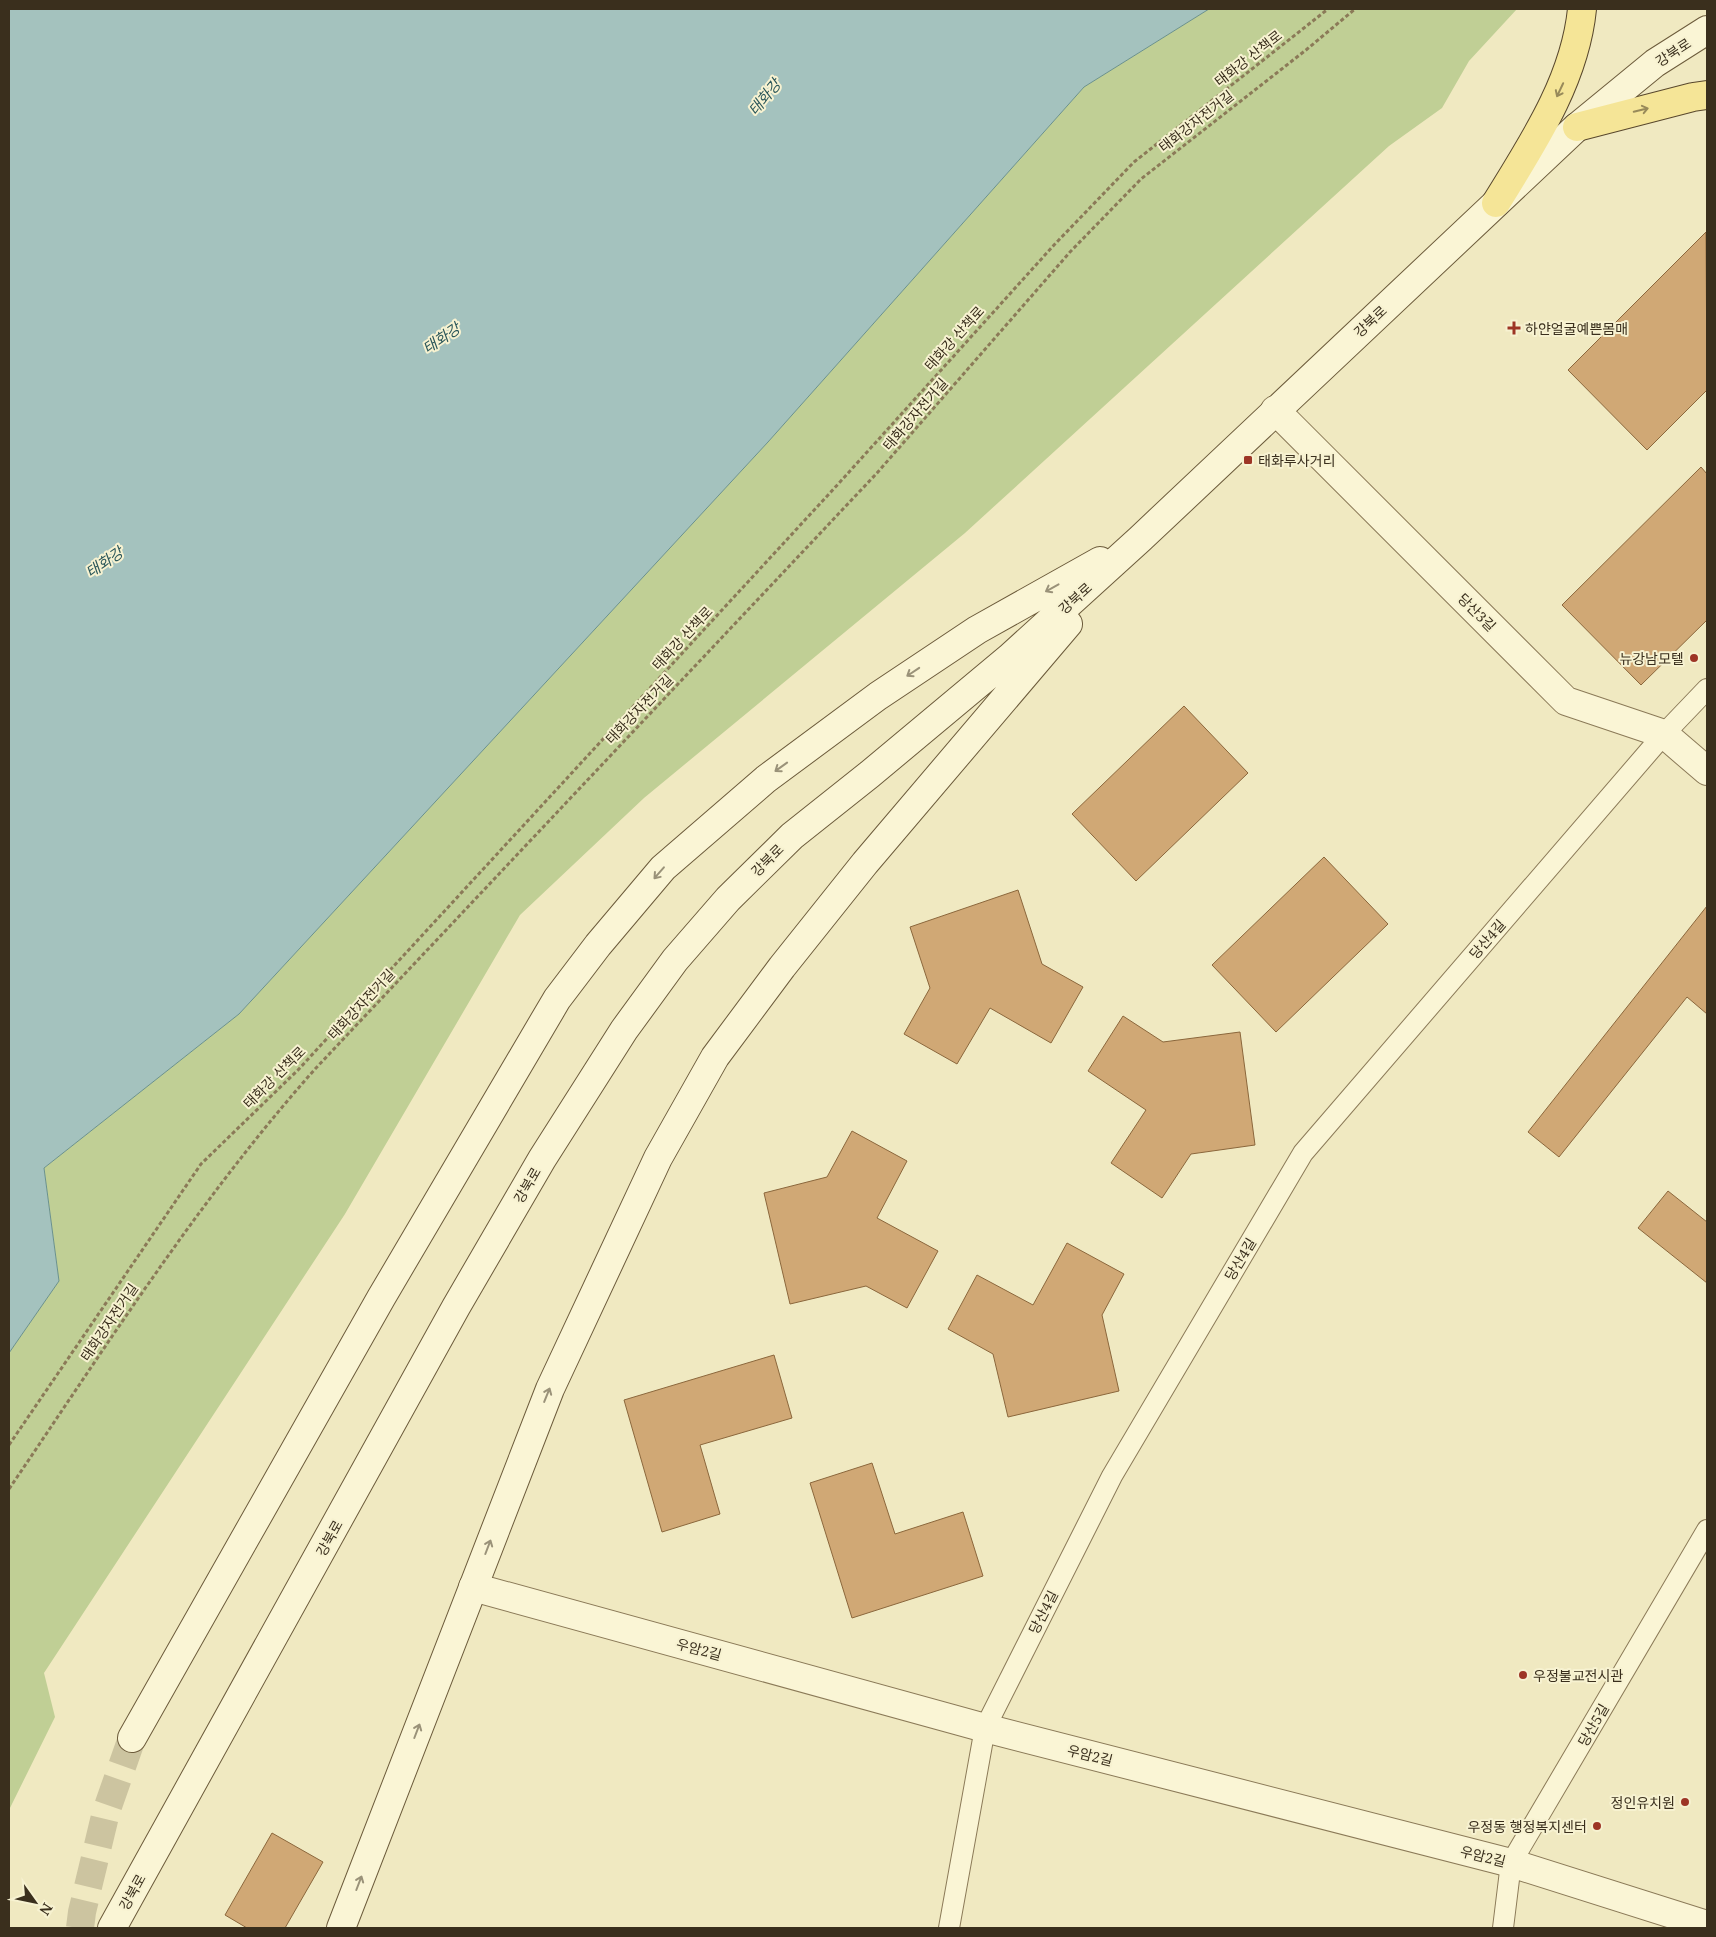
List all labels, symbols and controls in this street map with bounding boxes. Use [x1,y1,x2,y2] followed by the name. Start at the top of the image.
[1210,26,1286,90] street label: 태화강 산책로
[1652,33,1694,70] street label: 강북로
[743,73,786,119] water label: 태화강
[1554,82,1564,97] one-way arrow
[1155,86,1237,156] street label: 태화강자전거길
[1633,105,1649,114] one-way arrow
[920,301,988,374] street label: 태화강 산책로
[1349,301,1391,341] street label: 강북로
[418,317,466,358] water label: 태화강
[1525,319,1628,338] place label: 하얀얼굴예쁜몸매
[1507,321,1521,335] marker: 하얀얼굴예쁜몸매
[878,374,952,454] street label: 태화강자전거길
[1258,451,1335,470] place label: 태화루사거리
[1242,454,1254,466] marker: 태화루사거리
[81,541,129,582] water label: 태화강
[1054,578,1096,618] street label: 강북로
[1045,584,1060,593] one-way arrow
[1454,589,1500,635] street label: 당산3길
[647,602,717,674] street label: 태화강 산책로
[1620,649,1684,668] place label: 뉴강남모텔
[1688,652,1700,664] marker: 뉴강남모텔
[907,668,921,678] one-way arrow
[601,670,677,748] street label: 태화강자전거길
[774,762,788,772] one-way arrow
[747,840,787,880] street label: 강북로
[653,867,664,880] one-way arrow
[1465,915,1509,963] street label: 당산4길
[323,965,399,1043] street label: 태화강자전거길
[239,1042,309,1112] street label: 태화강 산책로
[509,1163,545,1206] street label: 강북로
[1220,1234,1260,1284] street label: 당산4길
[76,1279,142,1365] street label: 태화강자전거길
[543,1388,552,1404] one-way arrow
[311,1516,347,1560] street label: 강북로
[484,1540,494,1555] one-way arrow
[1024,1587,1062,1637] street label: 당산4길
[674,1634,724,1664] street label: 우암2길
[1533,1666,1623,1685] place label: 우정불교전시관
[1517,1669,1529,1681] marker: 우정불교전시관
[1573,1700,1613,1750] street label: 당산5길
[413,1724,422,1739] one-way arrow
[1065,1740,1115,1770] street label: 우암2길
[1611,1793,1675,1812] place label: 정인유치원
[1679,1796,1691,1808] marker: 정인유치원
[1467,1817,1587,1836] place label: 우정동 행정복지센터
[1591,1820,1603,1832] marker: 우정동 행정복지센터
[1458,1841,1508,1871] street label: 우암2길
[114,1870,150,1914] street label: 강북로
[355,1876,364,1891] one-way arrow
[10,1877,60,1927] north arrow
[35,1900,57,1919] text: N

